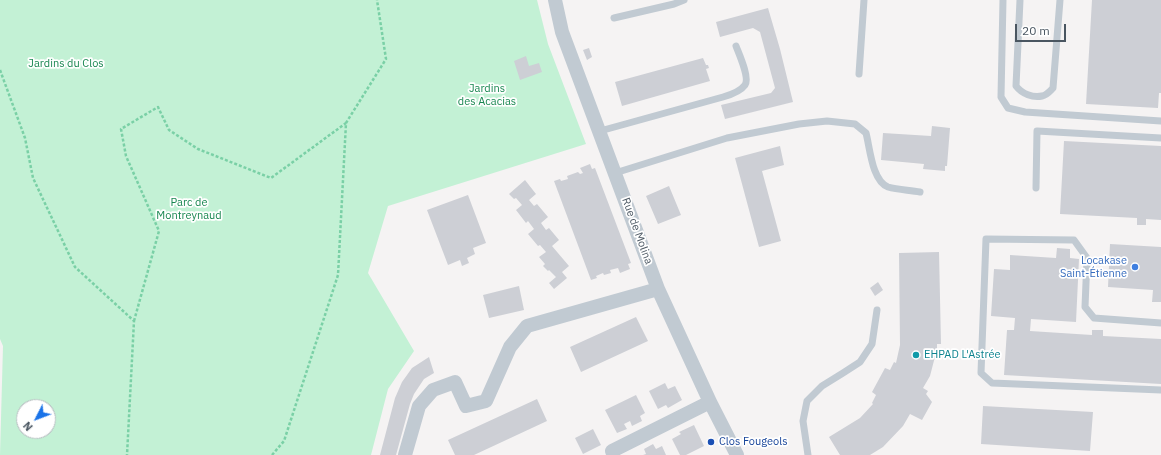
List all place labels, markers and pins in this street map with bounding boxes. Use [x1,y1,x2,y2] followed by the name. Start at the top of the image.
[1060,254,1127,280] place label: Locakase Saint-Étienne
[1130,262,1140,272] marker: Locakase Saint-Étienne
[924,348,1000,362] place label: EHPAD L'Astrée
[911,350,921,360] marker: EHPAD L'Astrée
[719,435,788,449] place label: Clos Fougeols
[706,437,716,447] marker: Clos Fougeols

